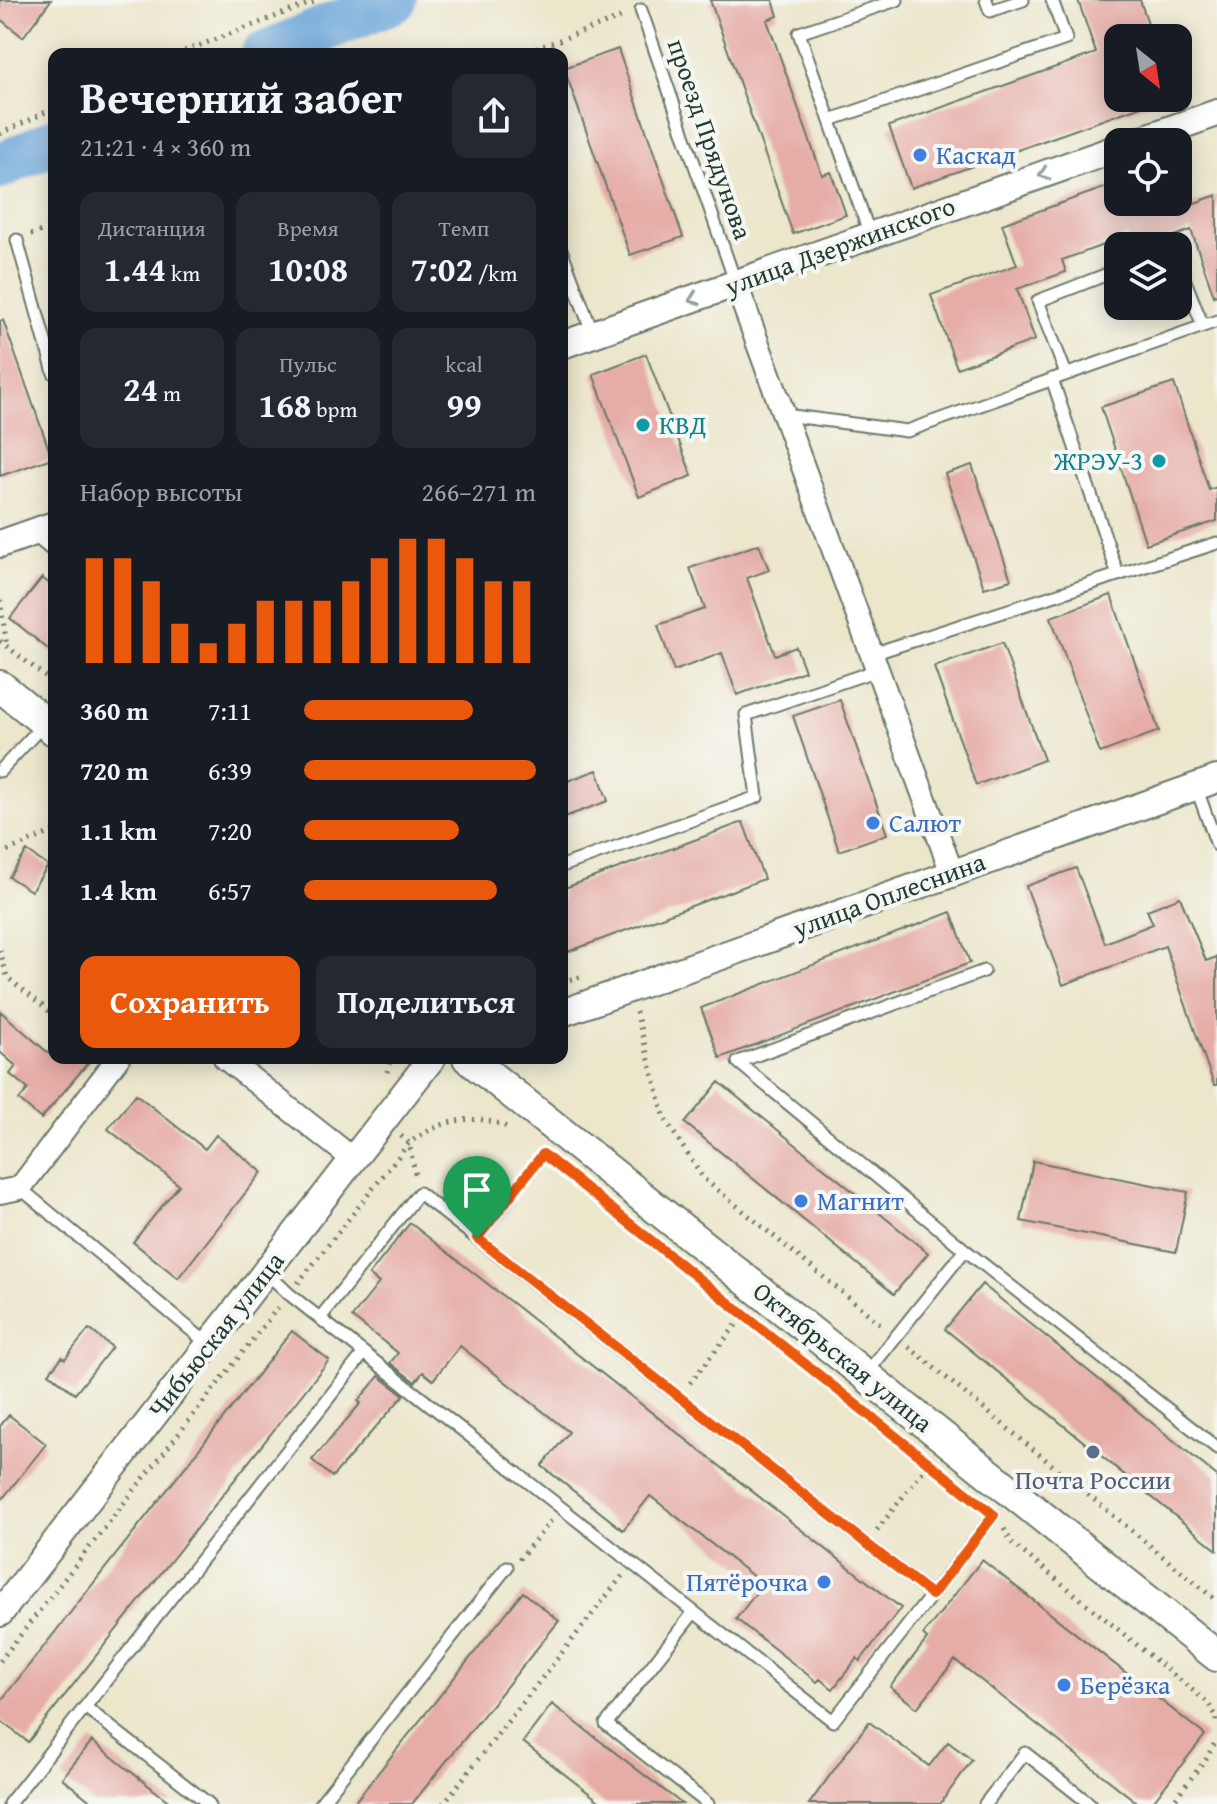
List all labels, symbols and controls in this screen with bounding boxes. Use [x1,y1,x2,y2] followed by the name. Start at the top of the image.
[1104,24,1192,112] north arrow
[1104,24,1192,320] map controls
[658,33,763,245] street label: проезд Прядунова
[80,65,402,129] text: Вечерний забег
[452,74,536,158] button: share
[80,127,251,166] text: 21:21 · 4 × 360 m
[1104,128,1192,216] button: locate
[936,135,1016,174] place label: Каскад
[911,146,929,164] marker: Каскад
[1038,164,1052,180] one-way arrow
[718,186,960,306] street label: улица Дзержинского
[98,212,206,244] text: Дистанция
[277,212,339,244] text: Время
[439,212,489,244] text: Темп
[1104,232,1192,320] button: layers
[104,244,166,293] text: 1.44
[268,244,348,293] text: 10:08
[411,244,473,293] text: 7:02
[166,257,200,289] text: km
[473,257,517,289] text: /km
[688,289,702,305] one-way arrow
[279,348,337,380] text: Пульс
[445,348,483,380] text: kcal
[123,364,158,413] text: 24
[158,377,181,409] text: m
[259,380,311,429] text: 168
[446,380,482,429] text: 99
[311,393,357,425] text: bpm
[659,405,706,444] place label: КВД
[634,416,652,434] marker: КВД
[1053,441,1143,480] place label: ЖРЭУ-3
[1150,452,1168,470] marker: ЖРЭУ-3
[80,472,242,511] text: Набор высоты
[422,472,536,511] text: 266–271 m
[80,691,148,730] text: 360 m
[208,691,252,730] text: 7:11
[80,751,148,790] text: 720 m
[208,751,252,790] text: 6:39
[889,803,962,842] place label: Салют
[80,811,157,850] text: 1.1 km
[208,811,252,850] text: 7:20
[864,814,882,832] marker: Салют
[786,841,991,948] street label: улица Оплеснина
[80,871,157,910] text: 1.4 km
[208,871,252,910] text: 6:57
[80,956,300,1048] button: Сохранить
[316,956,536,1048] button: Поделиться
[443,1156,511,1238] pin
[455,1168,499,1212] icon: arrive
[817,1181,904,1220] place label: Магнит
[792,1192,810,1210] marker: Магнит
[138,1242,294,1426] street label: Чибьюская улица
[745,1272,942,1442] street label: Октябрьская улица
[1084,1443,1102,1461] marker: Почта России
[1015,1460,1171,1499] place label: Почта России
[686,1562,809,1601] place label: Пятёрочка
[815,1573,833,1591] marker: Пятёрочка
[1080,1665,1171,1704] place label: Берёзка
[1055,1676,1073,1694] marker: Берёзка

